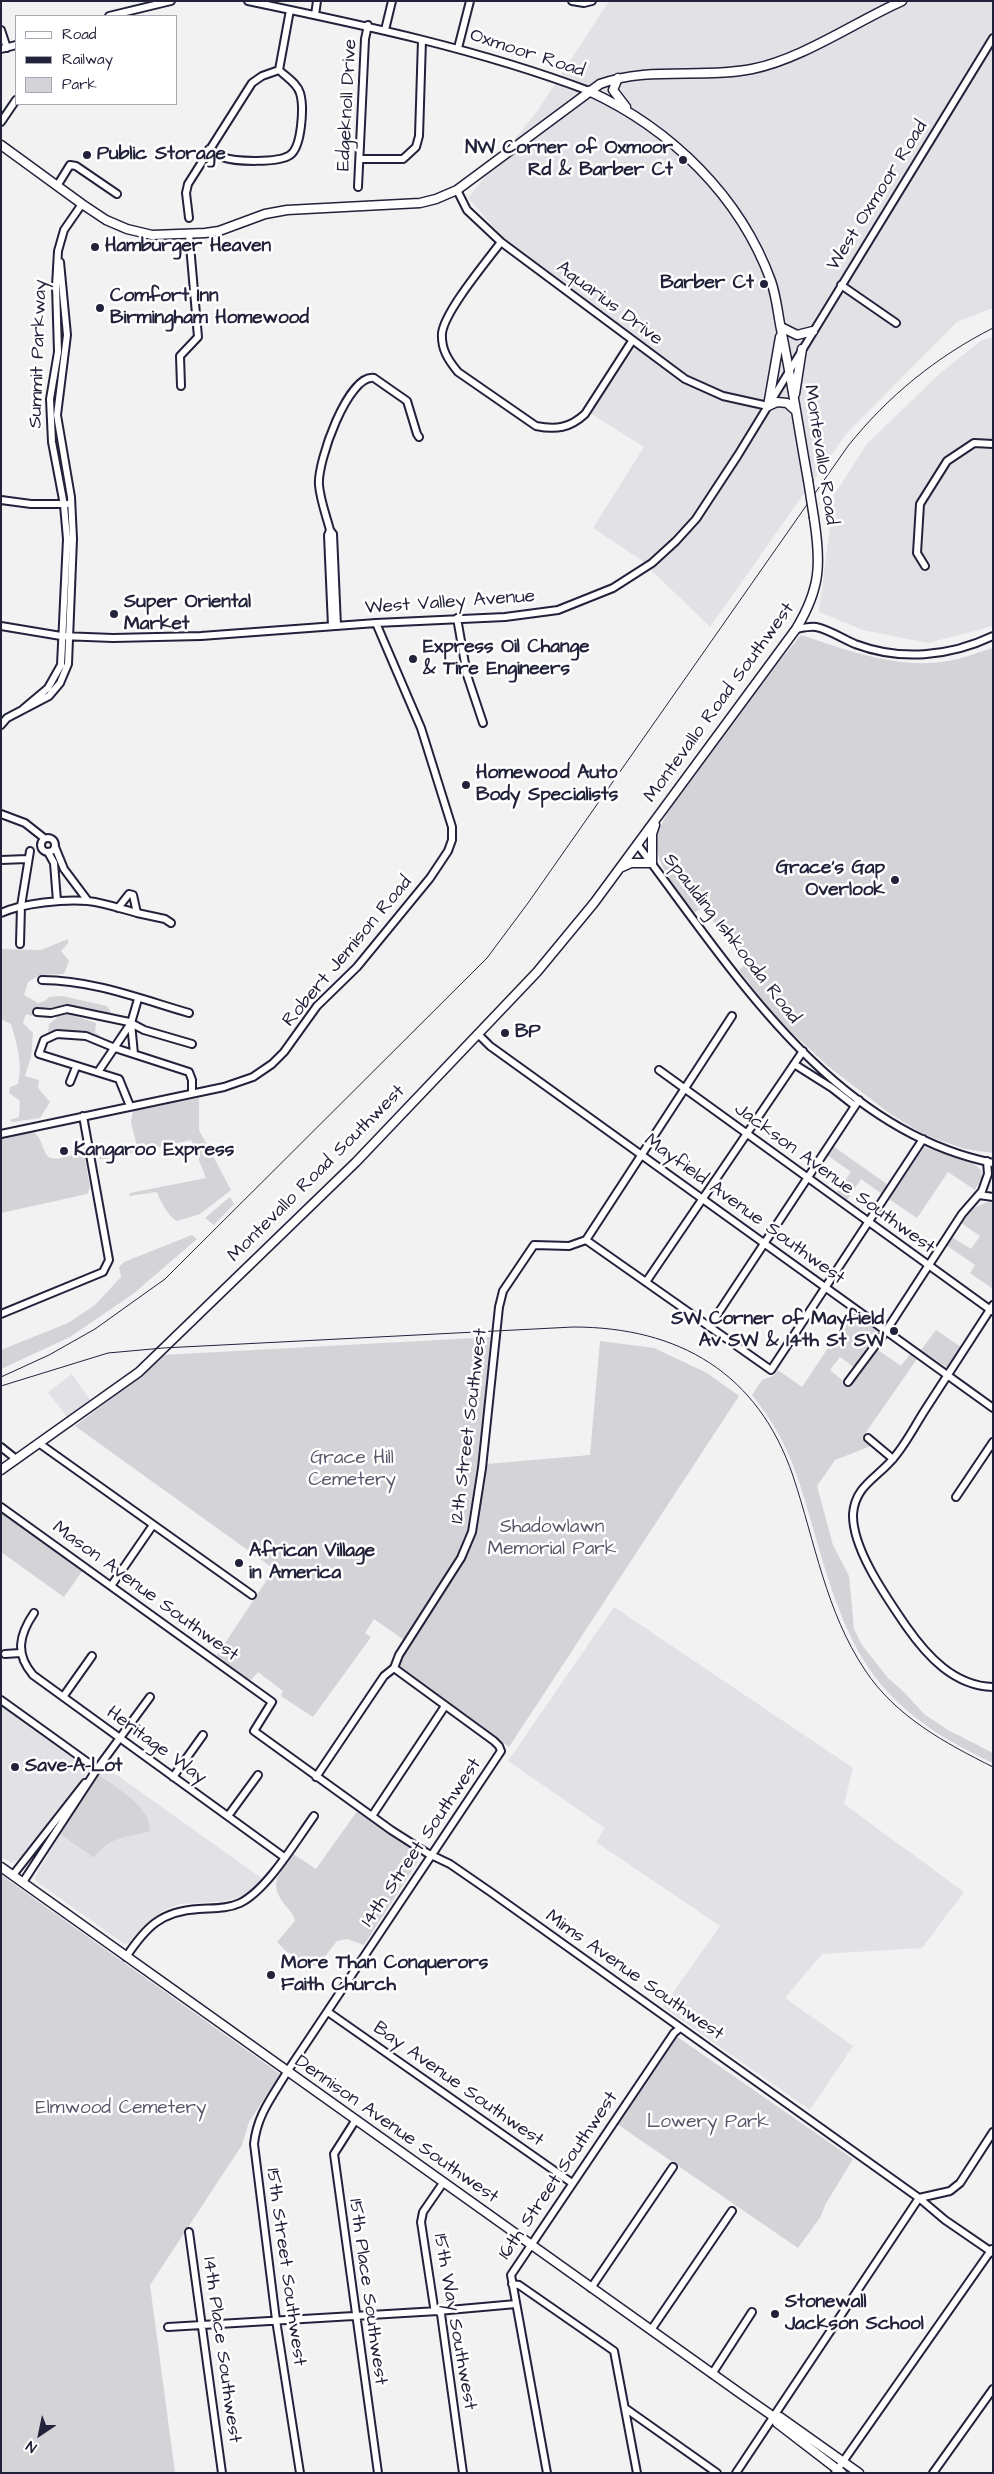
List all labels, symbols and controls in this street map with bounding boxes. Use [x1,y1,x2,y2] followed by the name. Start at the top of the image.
[15,15,178,105] legend
[62,24,96,45] text: Road
[467,25,587,83] street label: Oxmoor Road
[333,38,363,172] street label: Edgeknoll Drive
[62,49,113,70] text: Railway
[62,74,97,95] text: Park
[823,117,933,275] street label: West Oxmoor Road
[465,138,673,182] place label: NW Corner of Oxmoor Rd & Barber Ct
[97,144,226,166] place label: Public Storage
[81,149,93,161] marker: Public Storage
[677,154,689,166] marker: NW Corner of Oxmoor Rd & Barber Ct
[105,236,271,258] place label: Hamburger Heaven
[89,241,101,253] marker: Hamburger Heaven
[551,257,667,351] street label: Aquarius Drive
[660,273,754,295] place label: Barber Ct
[758,278,770,290] marker: Barber Ct
[25,279,53,429] street label: Summit Parkway
[110,286,309,330] place label: Comfort Inn Birmingham Homewood
[94,302,106,314] marker: Comfort Inn Birmingham Homewood
[798,383,842,527] street label: Montevallo Road
[364,586,536,620] street label: West Valley Avenue
[124,592,251,636] place label: Super Oriental Market
[640,599,800,807] street label: Montevallo Road Southwest
[108,608,120,620] marker: Super Oriental Market
[423,637,590,681] place label: Express Oil Change & Tire Engineers
[407,653,419,665] marker: Express Oil Change & Tire Engineers
[476,763,618,807] place label: Homewood Auto Body Specialists
[460,779,472,791] marker: Homewood Auto Body Specialists
[657,849,805,1029] street label: Spaulding Ishkooda Road
[776,858,885,902] place label: Grace's Gap Overlook
[278,872,418,1032] street label: Robert Jemison Road
[889,874,901,886] marker: Grace's Gap Overlook
[515,1022,541,1044] place label: BP
[499,1027,511,1039] marker: BP
[224,1081,410,1267] street label: Montevallo Road Southwest
[729,1098,939,1260] street label: Jackson Avenue Southwest
[639,1130,849,1290] street label: Mayfield Avenue Southwest
[74,1140,234,1162] place label: Kangaroo Express
[58,1145,70,1157] marker: Kangaroo Express
[671,1309,884,1353] place label: SW Corner of Mayfield Av SW & 14th St SW
[888,1325,900,1337] marker: SW Corner of Mayfield Av SW & 14th St SW
[447,1327,493,1525] street label: 12th Street Southwest
[308,1448,396,1492] park label: Grace Hill Cemetery
[47,1517,243,1667] street label: Mason Avenue Southwest
[487,1517,617,1561] park label: Shadowlawn Memorial Park
[249,1541,375,1585] place label: African Village in America
[233,1557,245,1569] marker: African Village in America
[102,1702,210,1790] street label: Heritage Way
[357,1754,487,1932] street label: 14th Street Southwest
[25,1756,123,1778] place label: Save-A-Lot
[9,1761,21,1773] marker: Save-A-Lot
[540,1906,728,2046] street label: Mims Avenue Southwest
[281,1953,488,1997] place label: More Than Conquerors Faith Church
[265,1969,277,1981] marker: More Than Conquerors Faith Church
[368,2017,548,2153] street label: Bay Avenue Southwest
[290,2051,502,2209] street label: Dennison Avenue Southwest
[494,2088,624,2264] street label: 16th Street Southwest
[36,2098,206,2120] park label: Elmwood Cemetery
[647,2112,769,2134] park label: Lowery Park
[260,2167,310,2367] street label: 15th Street Southwest
[343,2197,391,2387] street label: 15th Place Southwest
[427,2232,481,2412] street label: 15th Way Southwest
[197,2256,245,2444] street label: 14th Place Southwest
[785,2292,924,2336] place label: Stonewall Jackson School
[769,2308,781,2320] marker: Stonewall Jackson School
[15,2409,65,2459] north arrow
[22,2436,41,2457] text: N

